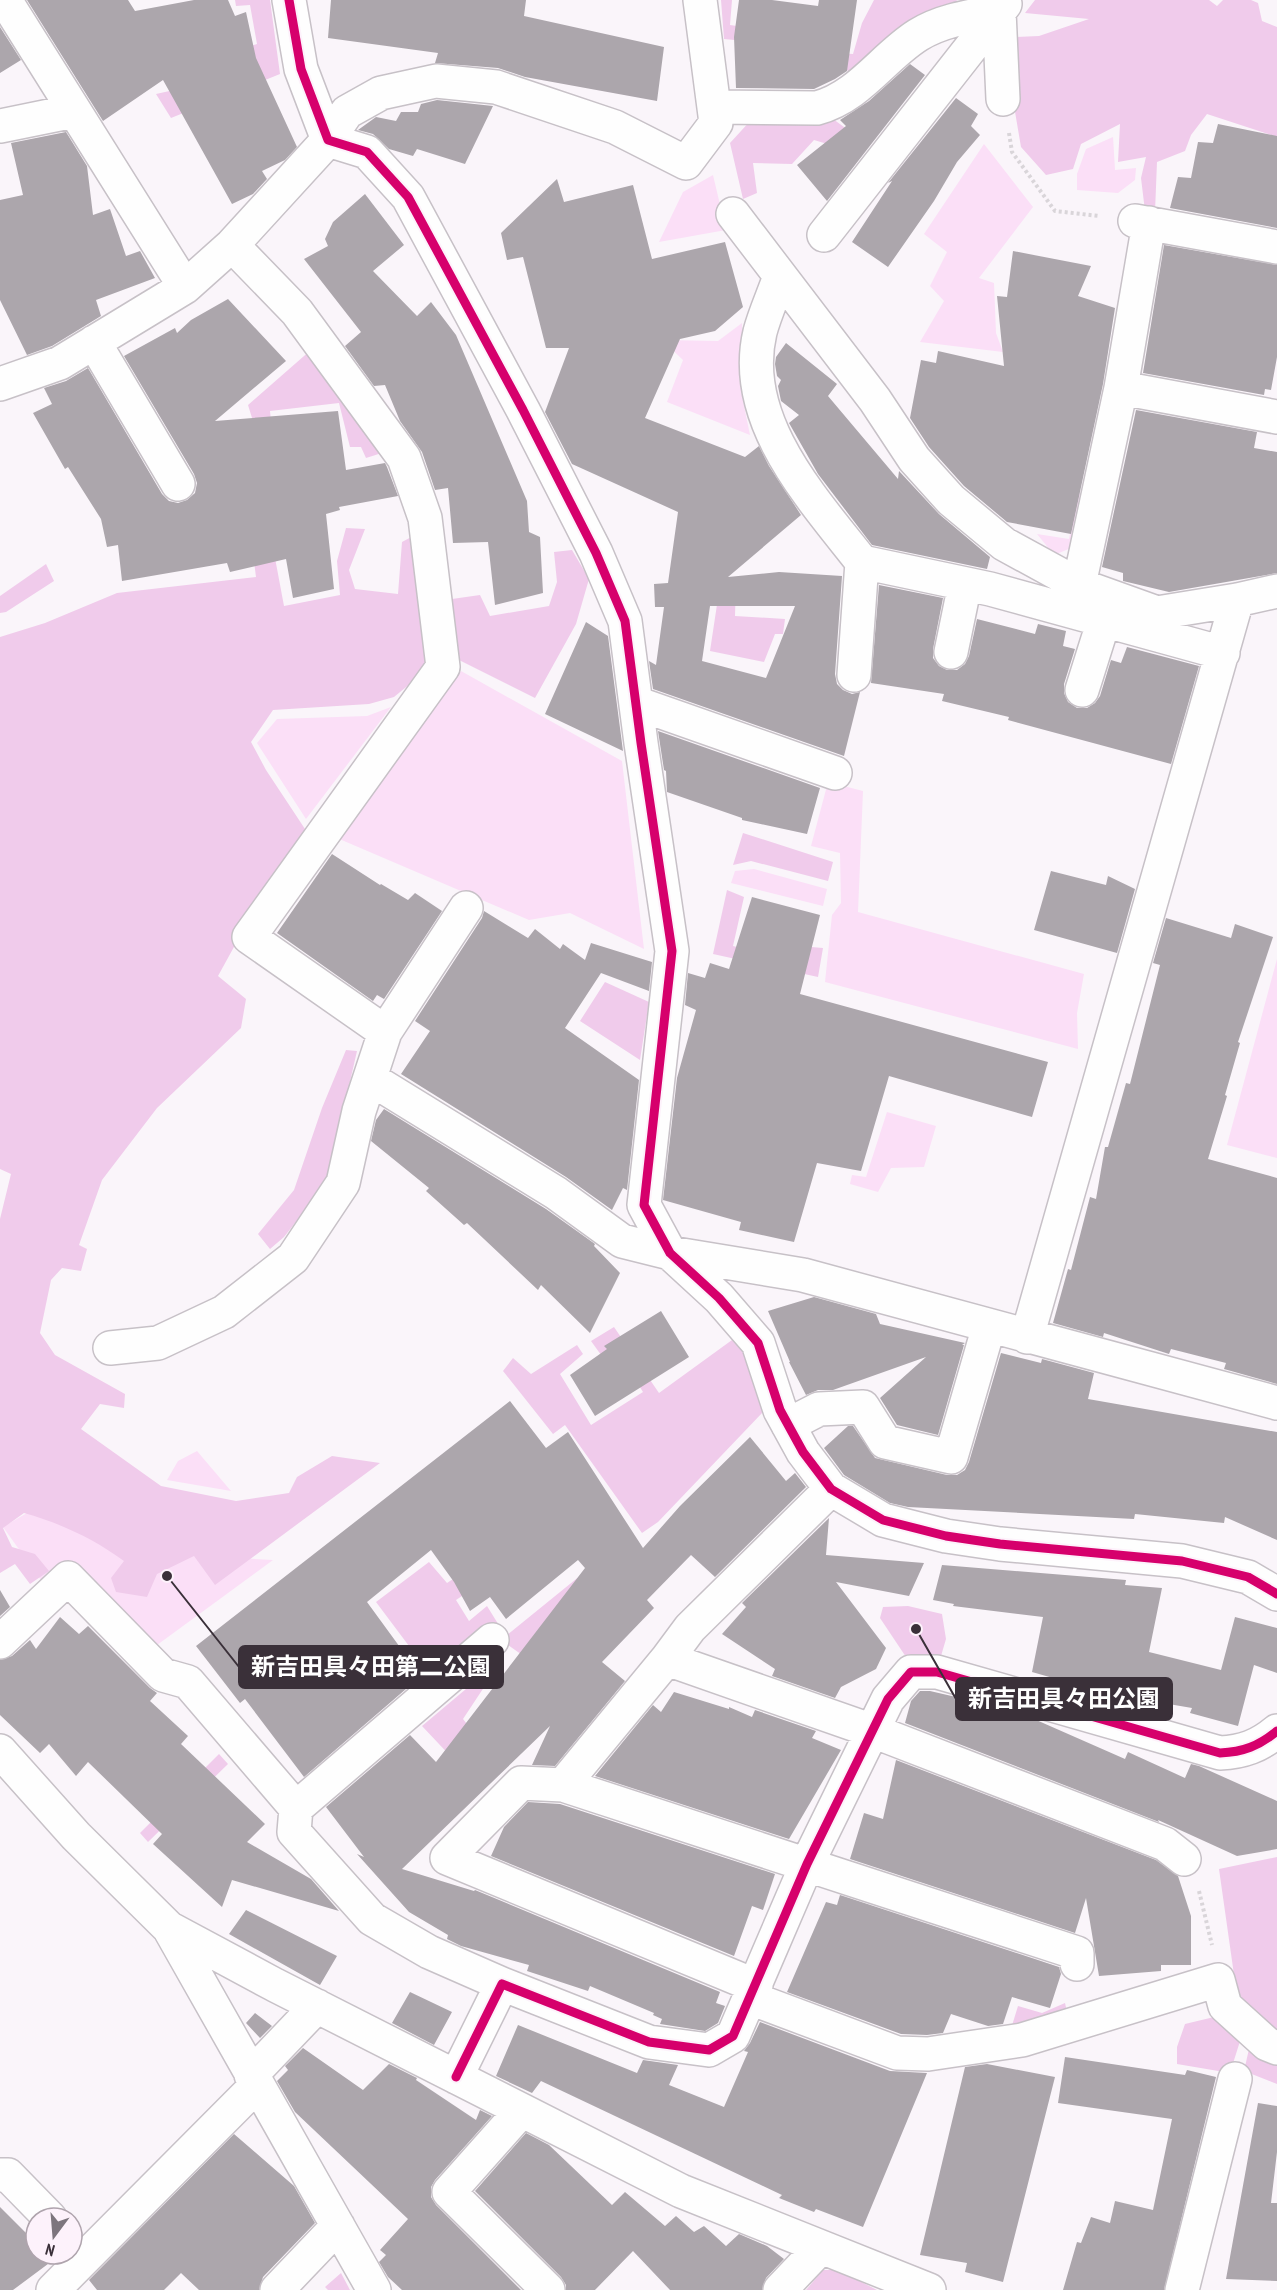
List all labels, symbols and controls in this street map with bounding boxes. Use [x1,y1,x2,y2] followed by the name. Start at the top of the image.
[239,1646,503,1688] callout: 新吉田具々田第二公園
[251,1651,491,1682] text: 新吉田具々田第二公園
[956,1678,1172,1720] callout: 新吉田具々田公園
[968,1683,1160,1714] text: 新吉田具々田公園
[24,2206,84,2266] north arrow
[43,2240,57,2261] text: N

